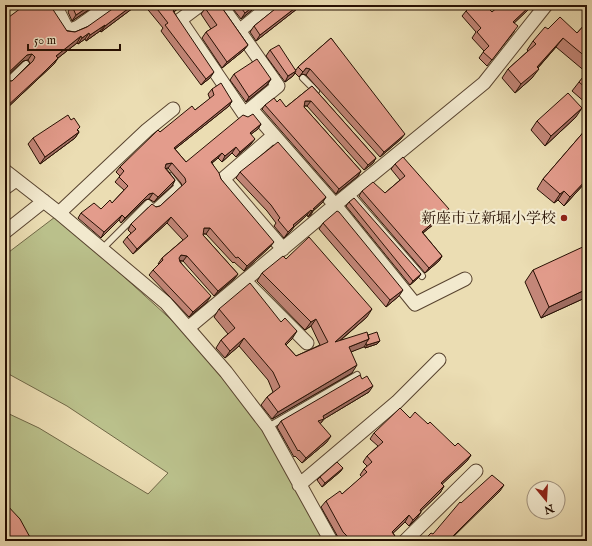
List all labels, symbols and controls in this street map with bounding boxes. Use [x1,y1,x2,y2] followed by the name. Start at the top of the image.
[28,26,120,52] scale bar
[34,33,56,48] text: 50 m
[421,209,556,228] place label: 新座市立新堀小学校
[559,213,569,223] marker: 新座市立新堀小学校
[526,480,566,520] north arrow
[542,500,556,517] text: N

